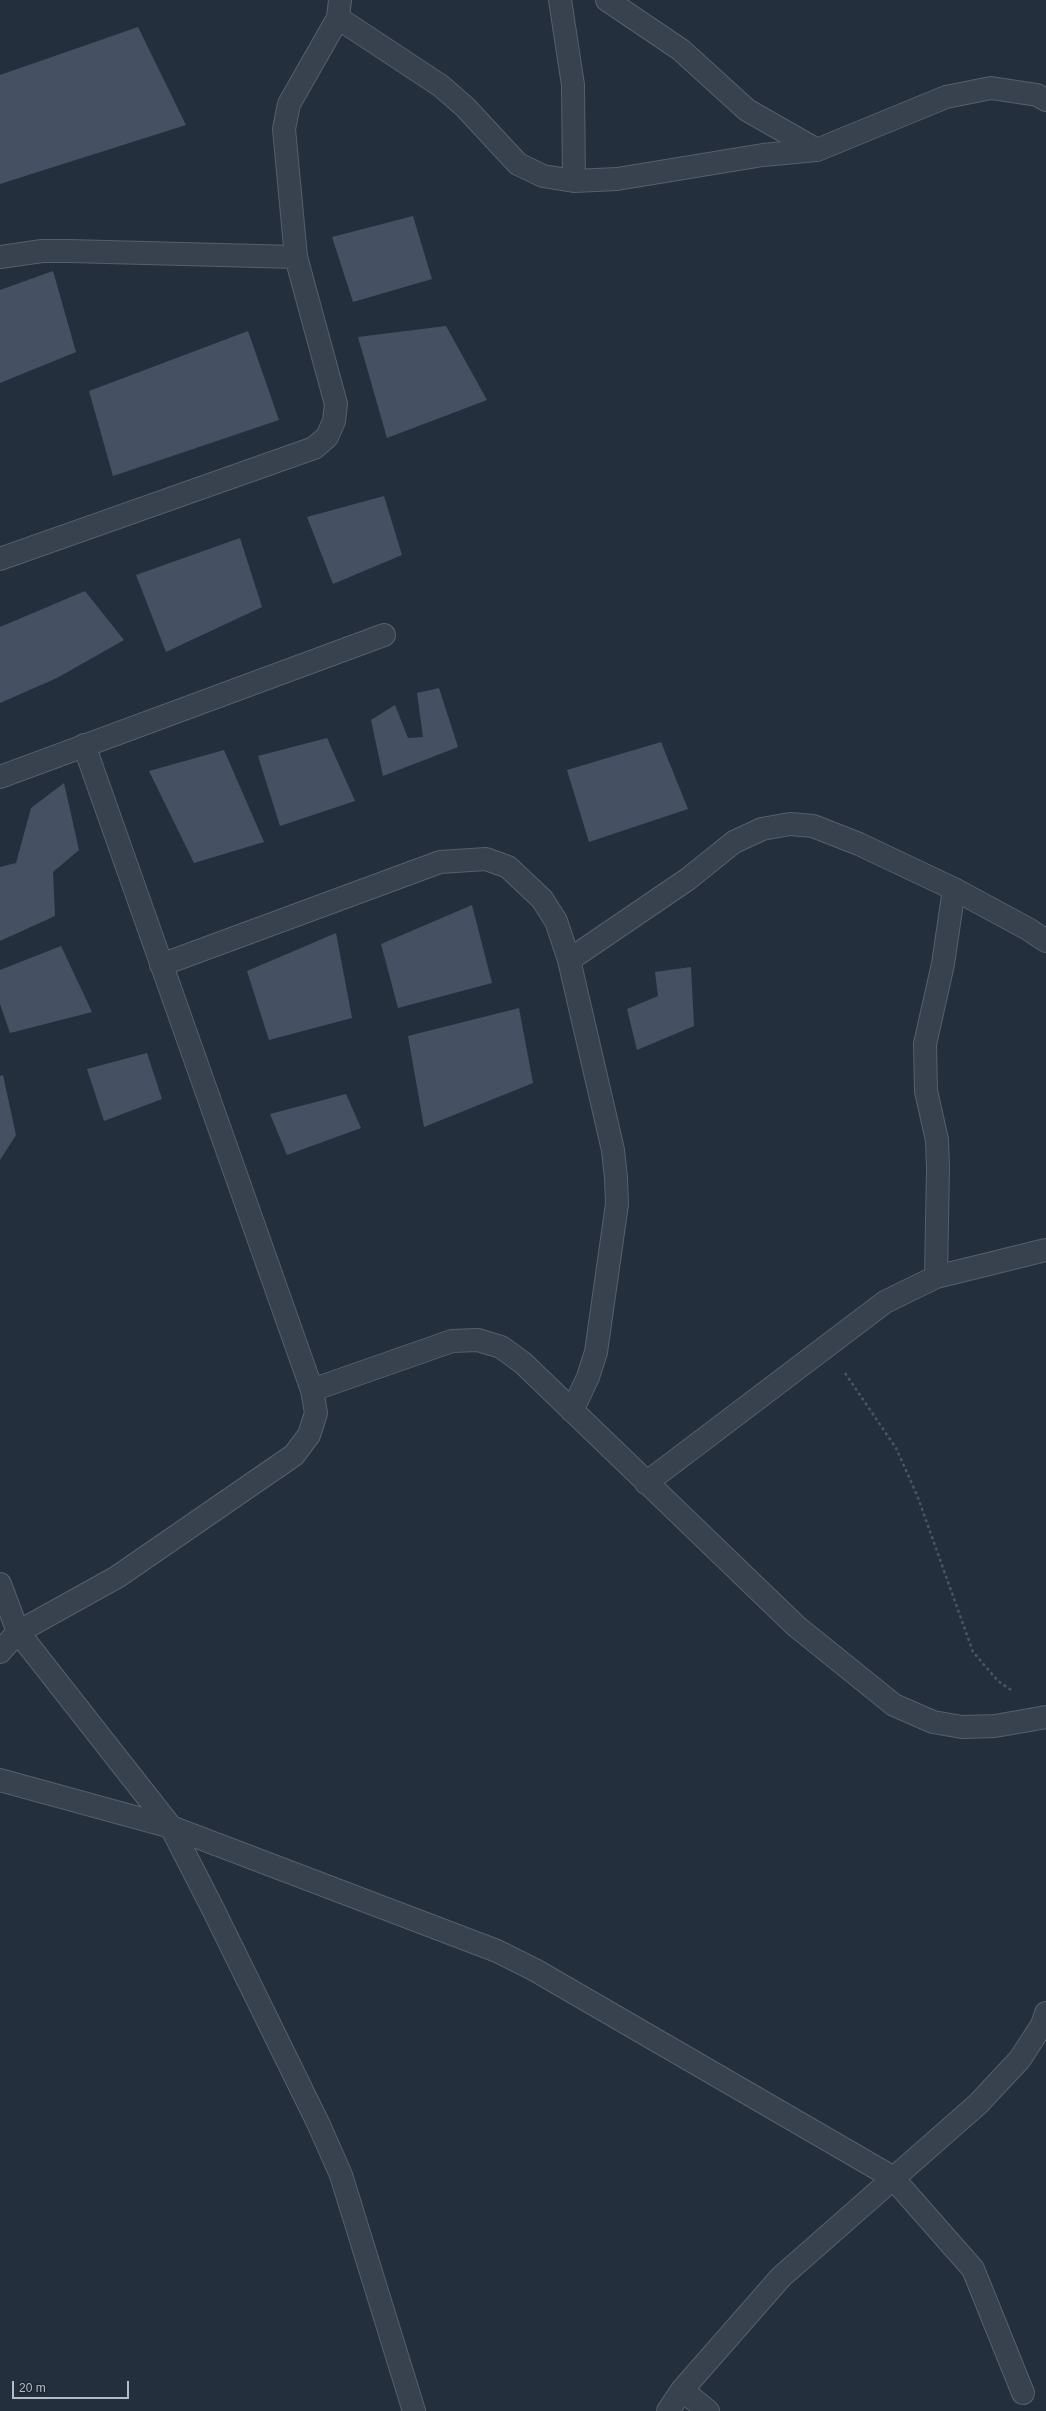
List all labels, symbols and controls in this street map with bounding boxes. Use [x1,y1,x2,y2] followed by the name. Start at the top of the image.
[14,2373,131,2399] scale bar
[19,2381,46,2395] text: 20 m

